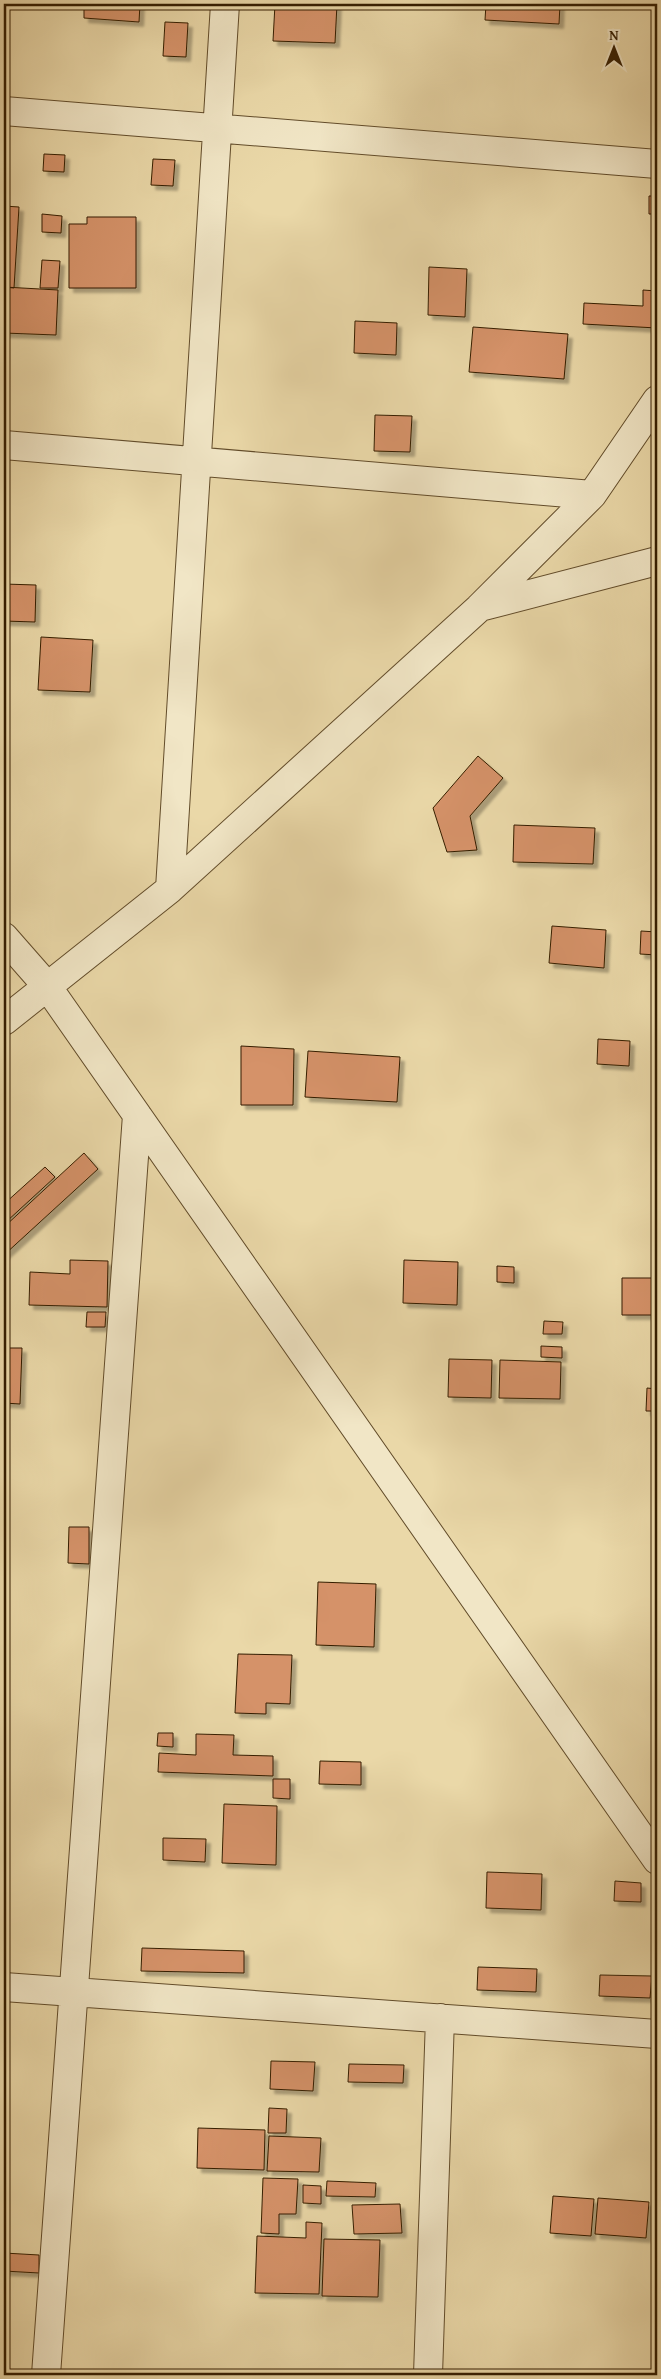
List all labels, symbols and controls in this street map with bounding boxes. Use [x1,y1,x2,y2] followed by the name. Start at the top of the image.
[588,22,638,72] north arrow
[609,25,619,45] text: N

